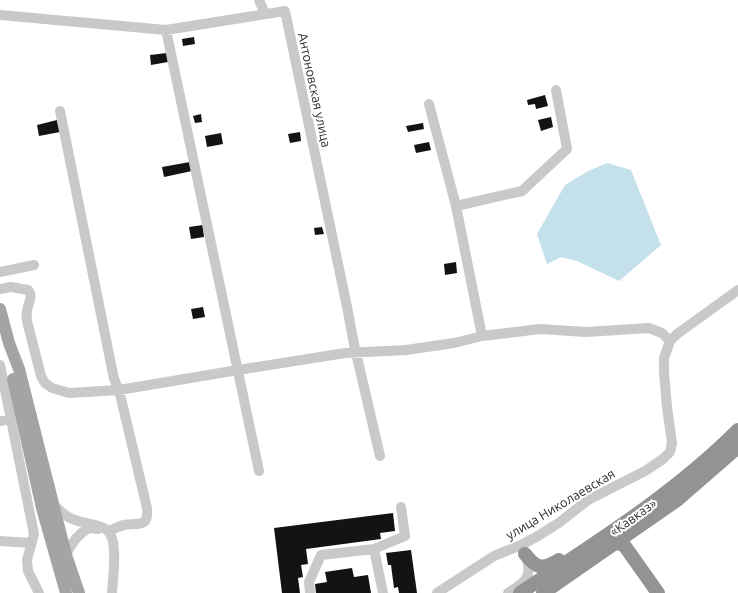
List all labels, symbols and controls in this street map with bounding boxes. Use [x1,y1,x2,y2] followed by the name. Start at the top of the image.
[296,31,334,149] street label: Антоновская улица
[503,466,617,542] street label: улица Николаевская
[607,496,659,538] street label: «Кавказ»

